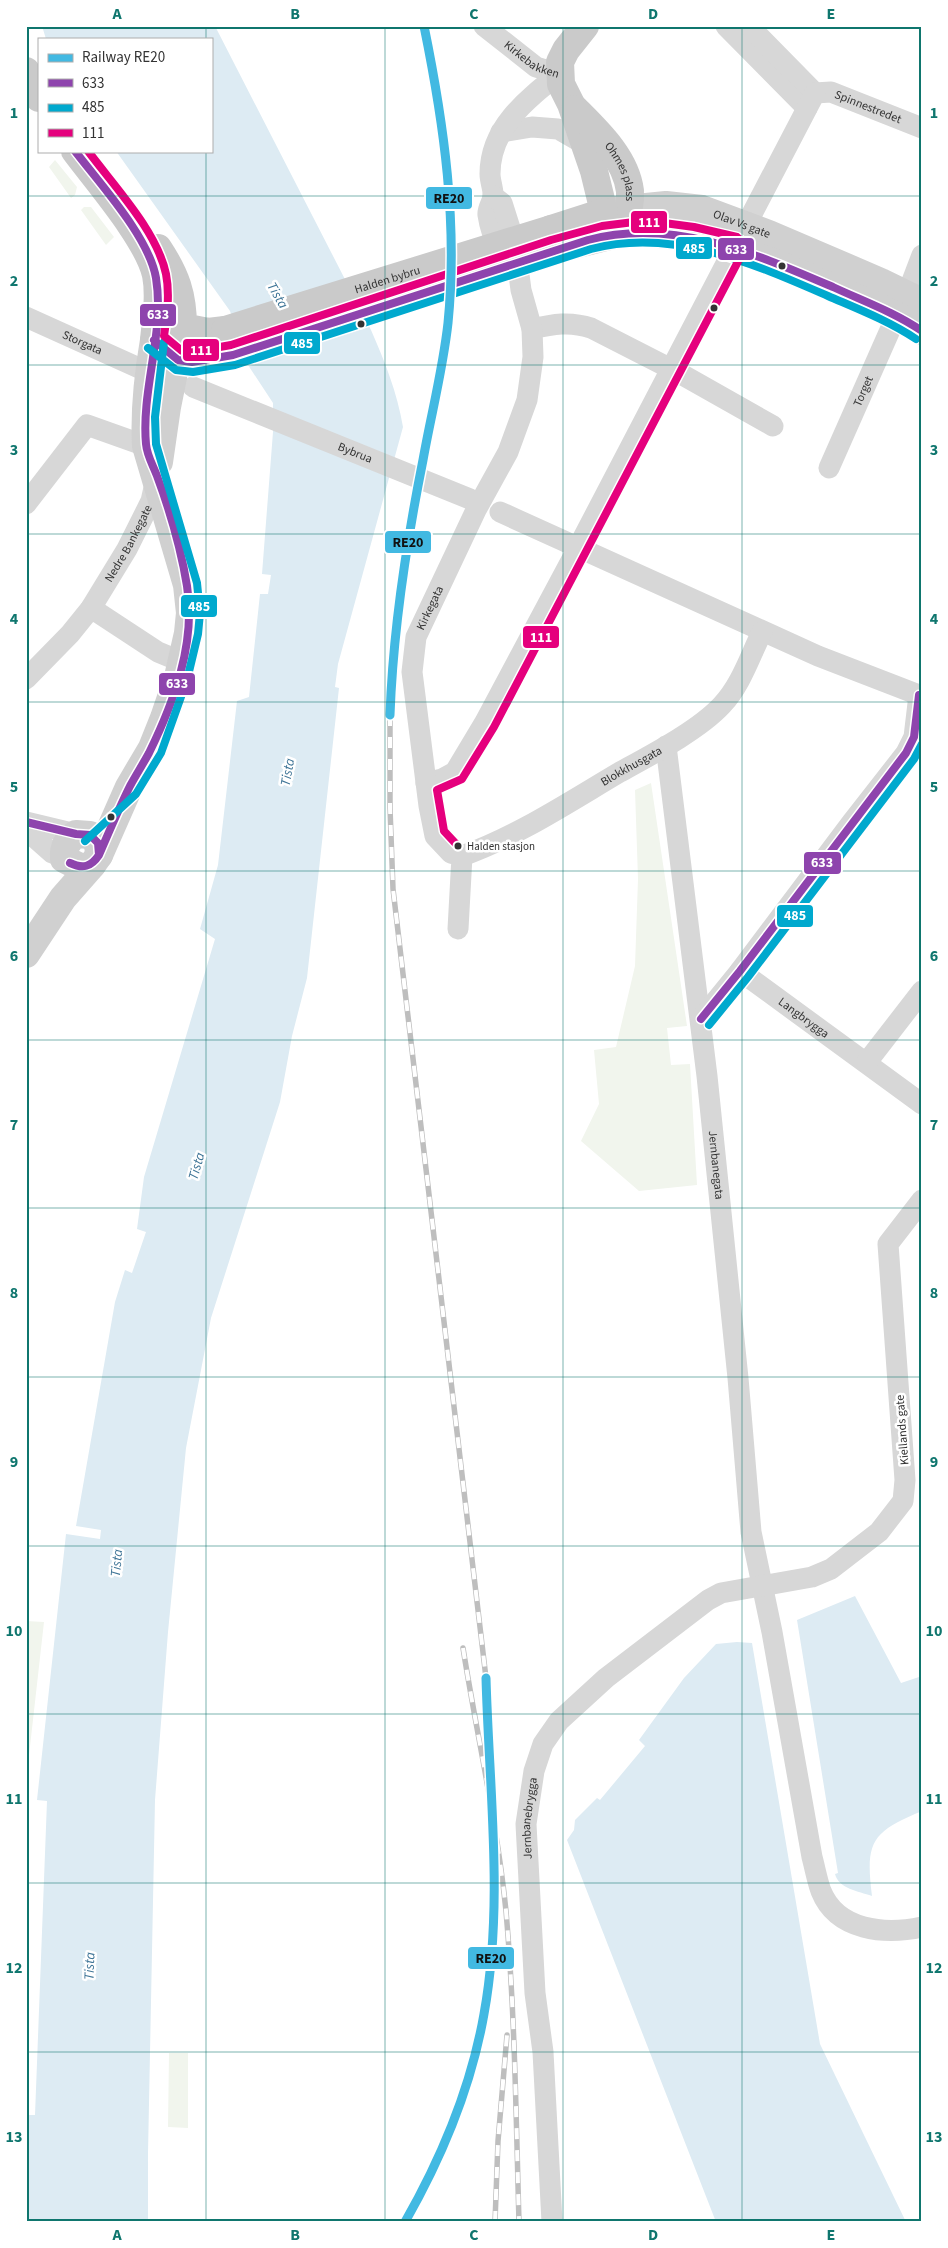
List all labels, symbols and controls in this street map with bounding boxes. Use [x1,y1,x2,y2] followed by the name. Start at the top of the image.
[111,3,122,25] text: A
[290,3,300,25] text: B
[469,3,479,25] text: C
[648,3,658,25] text: D
[827,3,835,25] text: E
[500,37,561,83] street label: Kirkebakken
[38,38,212,152] legend
[82,47,165,68] text: Railway RE20
[82,73,104,94] text: 633
[832,86,904,128] street label: Spinnestredet
[82,97,104,118] text: 485
[10,102,18,124] text: 1
[930,102,938,124] text: 1
[82,123,104,144] text: 111
[600,138,638,202] street label: Ohmes plass
[425,186,473,210] line badge: RE20
[433,189,465,209] text: RE20
[710,206,773,243] street label: Olav Vs gate
[630,210,668,234] line badge: 111
[638,213,660,233] text: 111
[675,236,713,260] line badge: 485
[717,237,755,261] line badge: 633
[683,239,705,259] text: 485
[725,240,747,260] text: 633
[777,261,787,271] unlabelled marker
[352,262,423,298] street label: Halden bybru
[10,270,18,292] text: 2
[930,270,938,292] text: 2
[261,278,293,313] water label: Tista
[139,303,177,327] line badge: 633
[709,303,719,313] unlabelled marker
[147,305,169,325] text: 633
[356,319,366,329] unlabelled marker
[60,327,105,359] street label: Storgata
[283,331,321,355] line badge: 485
[291,334,313,354] text: 485
[182,338,220,362] line badge: 111
[190,341,212,361] text: 111
[849,373,878,409] street label: Torget
[335,438,375,468] street label: Bybrua
[10,439,18,461] text: 3
[930,439,938,461] text: 3
[101,502,157,586] street label: Nedre Bankegate
[384,530,432,554] line badge: RE20
[392,533,424,553] text: RE20
[412,583,448,633] street label: Kirkegata
[180,594,218,618] line badge: 485
[188,597,210,617] text: 485
[10,608,19,630] text: 4
[930,608,939,630] text: 4
[522,625,560,649] line badge: 111
[530,628,552,648] text: 111
[158,672,196,696] line badge: 633
[166,674,188,694] text: 633
[598,742,665,791] street label: Blokkhusgata
[276,756,300,788] water label: Tista
[10,776,18,798] text: 5
[930,776,938,798] text: 5
[106,812,116,822] unlabelled marker
[467,839,535,854] place label: Halden stasjon
[453,841,463,851] marker: Halden stasjon
[803,851,842,875] line badge: 633
[811,853,833,873] text: 633
[776,904,814,928] line badge: 485
[784,906,806,926] text: 485
[10,945,18,967] text: 6
[930,945,938,967] text: 6
[775,994,832,1042] street label: Langbrygga
[10,1114,18,1136] text: 7
[930,1114,938,1136] text: 7
[704,1130,728,1200] street label: Jernbanegata
[183,1150,211,1182] water label: Tista
[10,1282,18,1304] text: 8
[930,1282,938,1304] text: 8
[892,1394,913,1466] street label: Kiellands gate
[10,1451,18,1473] text: 9
[930,1451,938,1473] text: 9
[106,1548,128,1578] water label: Tista
[6,1620,22,1642] text: 10
[926,1620,942,1642] text: 10
[518,1776,542,1860] street label: Jernbanebrygga
[6,1788,22,1810] text: 11
[926,1788,942,1810] text: 11
[467,1946,515,1970] line badge: RE20
[475,1949,507,1969] text: RE20
[80,1951,100,1980] water label: Tista
[6,1957,22,1979] text: 12
[926,1957,942,1979] text: 12
[6,2126,22,2148] text: 13
[926,2126,942,2148] text: 13
[111,2224,122,2246] text: A
[290,2224,300,2246] text: B
[469,2224,479,2246] text: C
[648,2224,658,2246] text: D
[827,2224,835,2246] text: E

